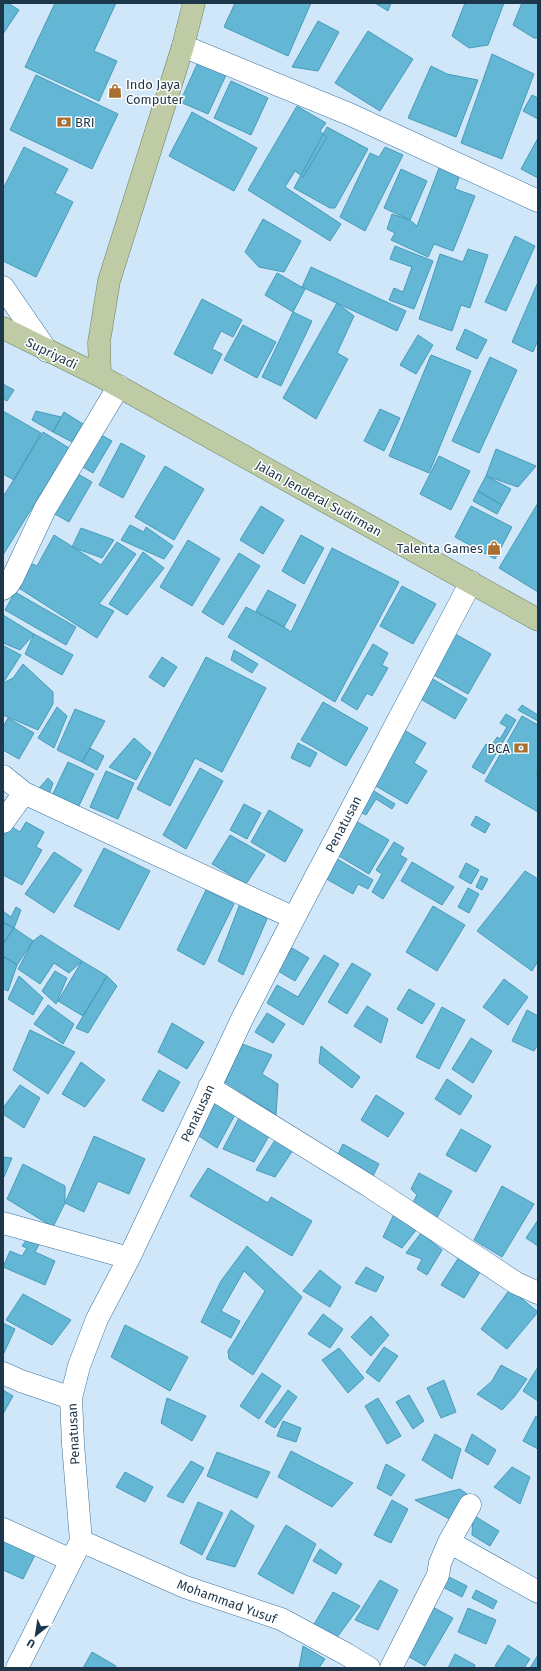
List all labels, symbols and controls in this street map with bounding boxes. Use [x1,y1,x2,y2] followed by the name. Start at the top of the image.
[126,77,184,107] place label: Indo Jaya Computer
[107,83,123,99] shop icon: Indo Jaya Computer
[56,114,72,130] bank icon: BRI
[75,115,95,130] place label: BRI
[23,334,80,372] street label: Supriyadi
[253,457,384,539] street label: Jalan Jenderal Sudirman
[486,540,502,556] shop icon: Talenta Games
[397,541,483,556] place label: Talenta Games
[513,740,529,756] bank icon: BCA
[487,741,511,756] place label: BCA
[322,793,365,855] street label: Penatusan
[178,1082,217,1144] street label: Penatusan
[64,1403,83,1465] street label: Penatusan
[175,1576,280,1627] street label: Mohammad Yusuf
[16,1615,56,1655] north arrow
[25,1636,38,1651] text: U

